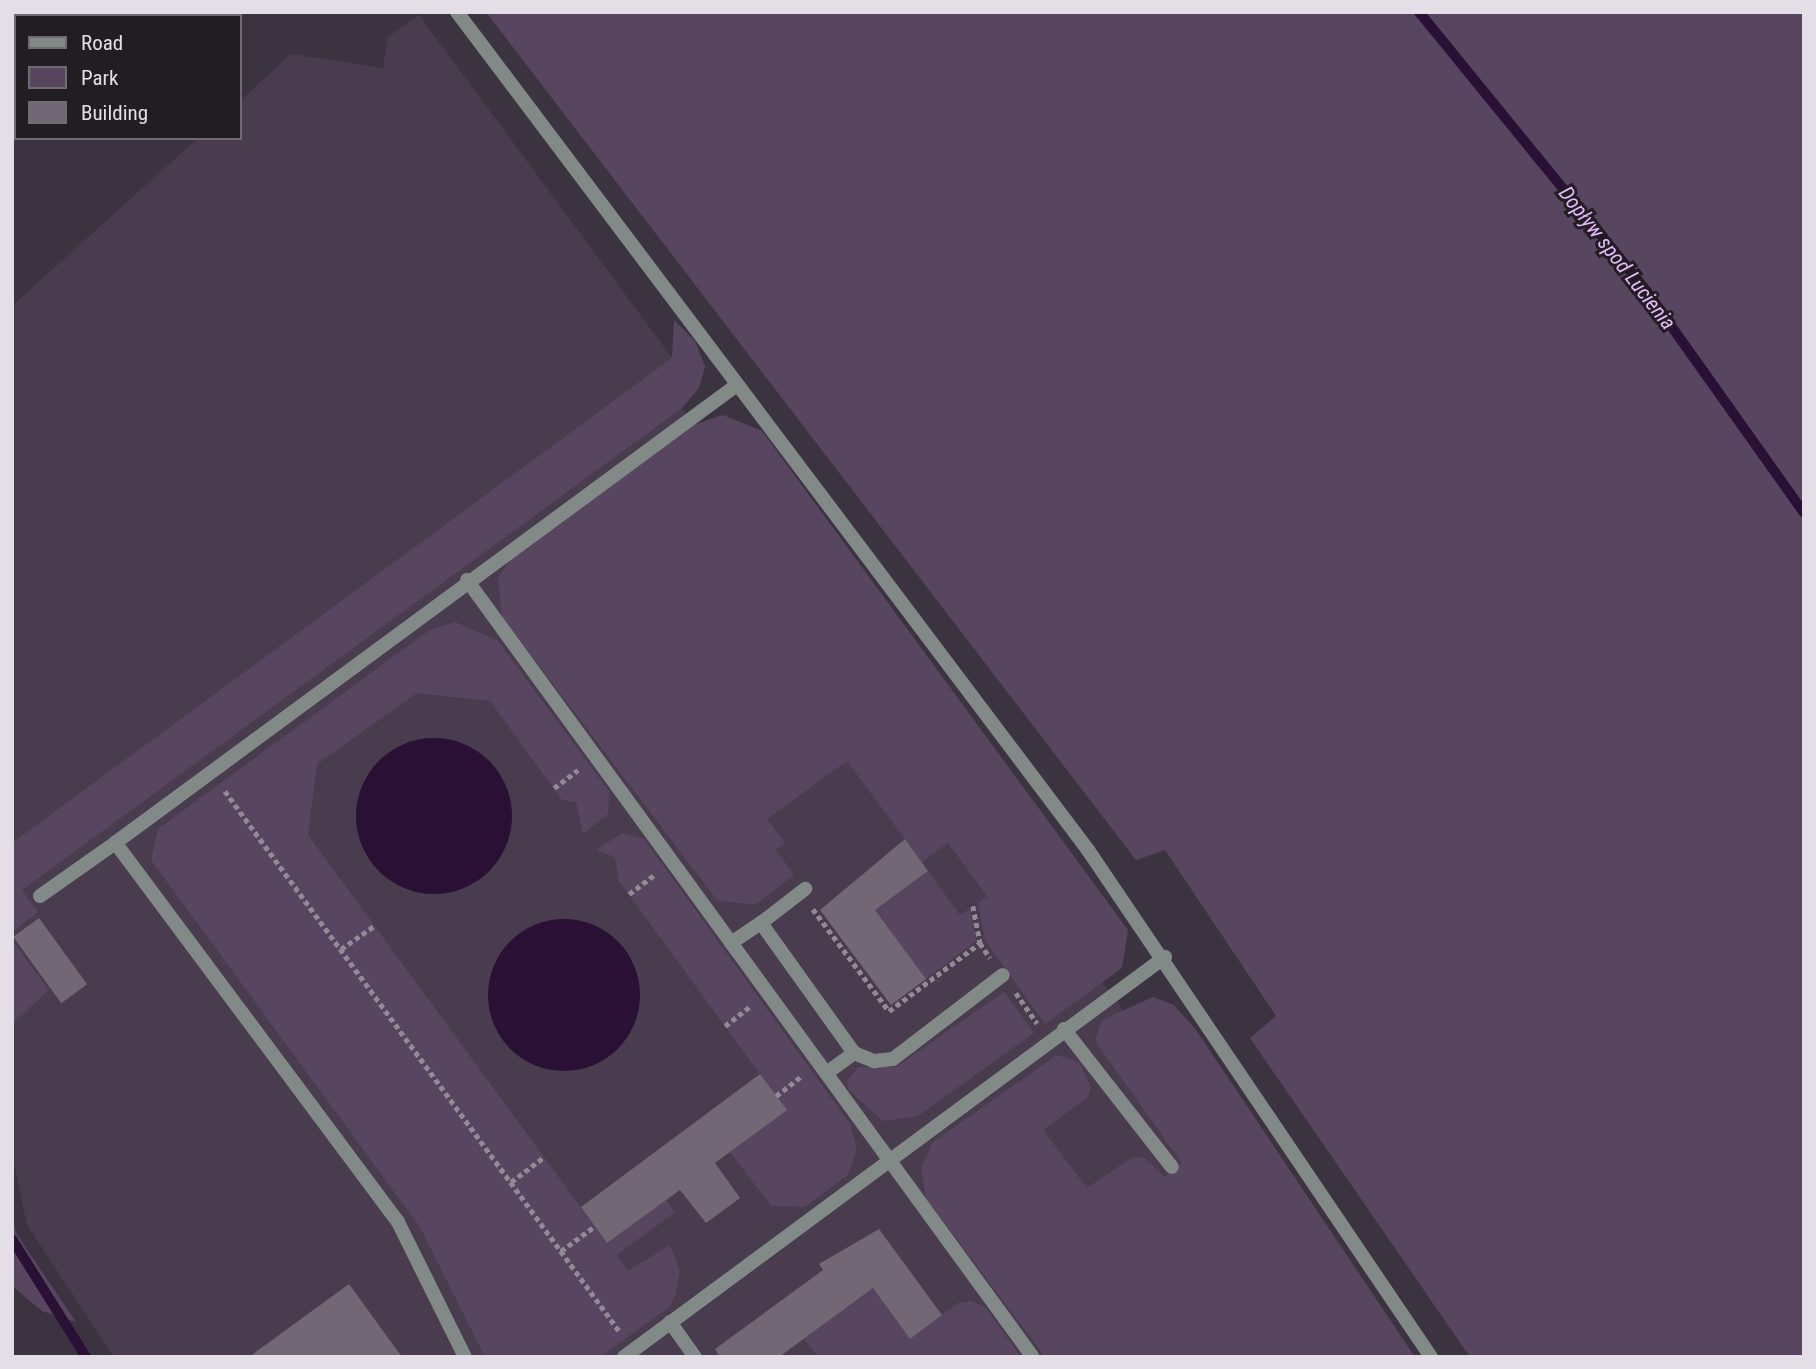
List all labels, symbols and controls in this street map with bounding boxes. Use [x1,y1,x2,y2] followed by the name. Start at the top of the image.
[14,14,242,140] legend
[81,31,123,55] text: Road
[81,66,118,90] text: Park
[81,101,148,125] text: Building
[1553,181,1681,335] water label: Dopływ spod Lucienia

